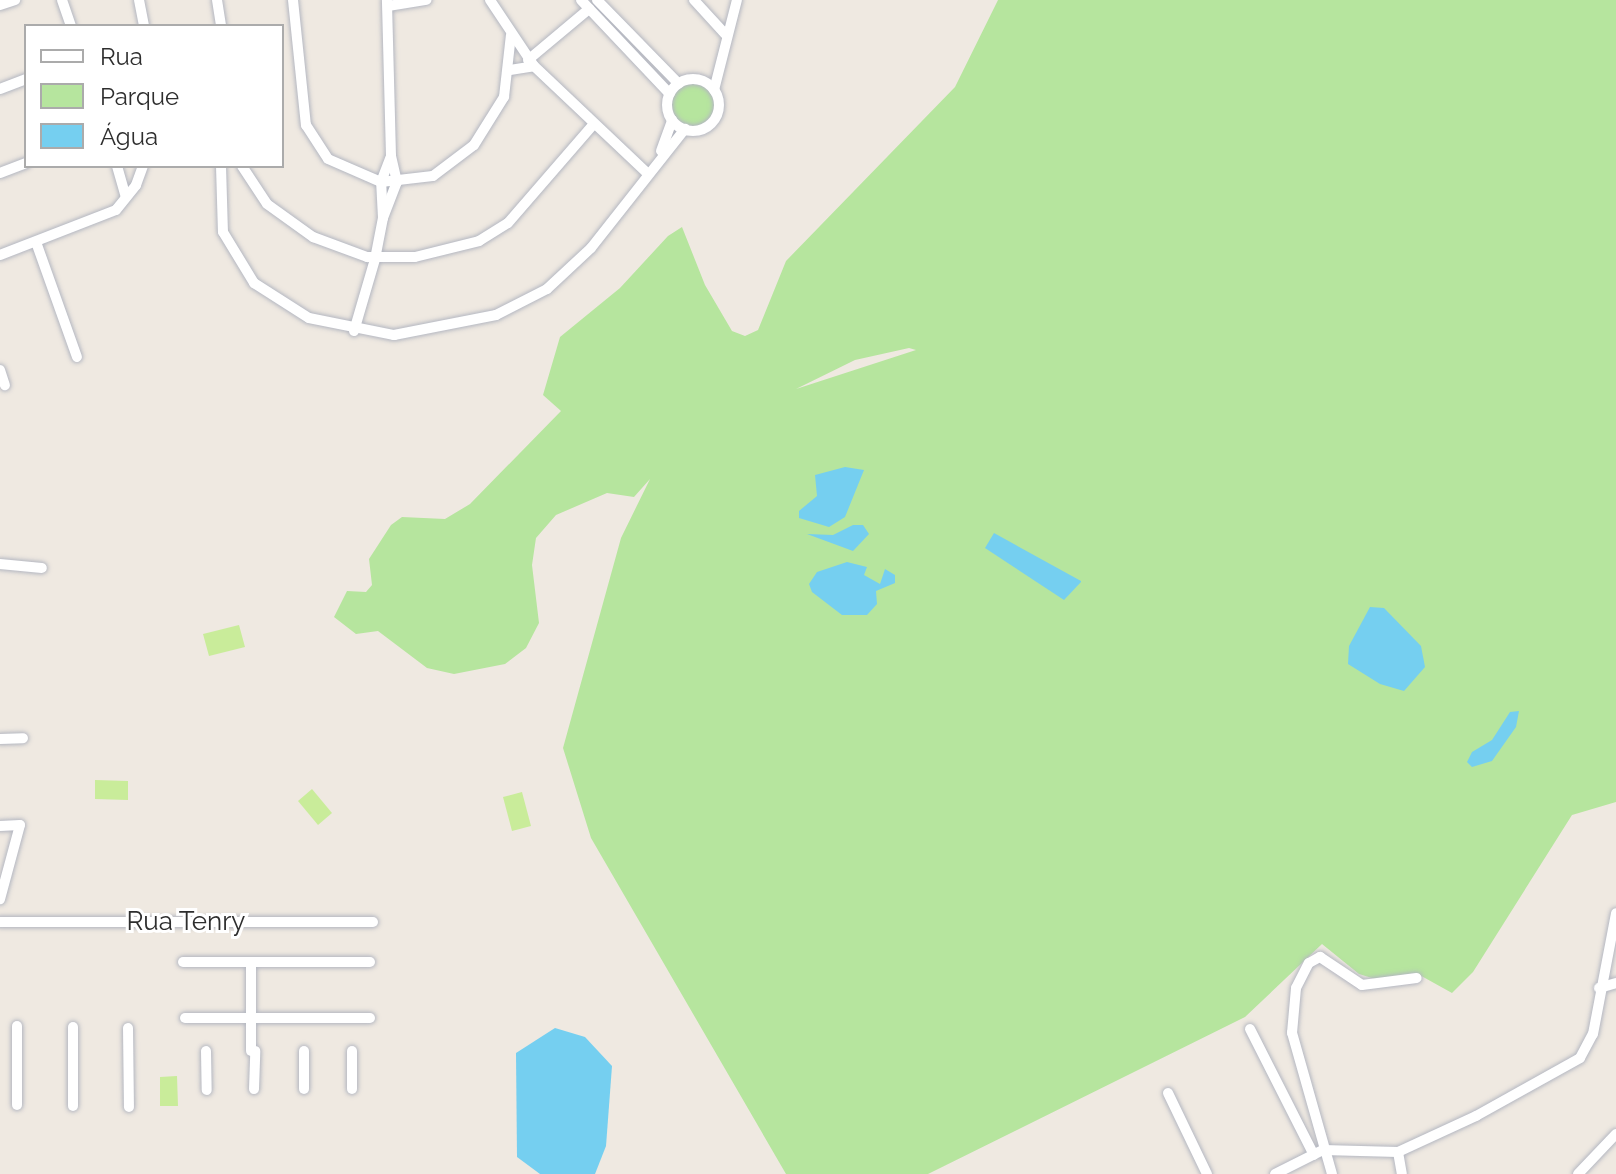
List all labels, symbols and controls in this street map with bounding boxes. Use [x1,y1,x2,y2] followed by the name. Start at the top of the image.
[24,24,284,168] legend
[100,42,143,71] text: Rua
[100,82,179,111] text: Parque
[100,122,158,151] text: Água
[126,906,246,938] street label: Rua Tenry

